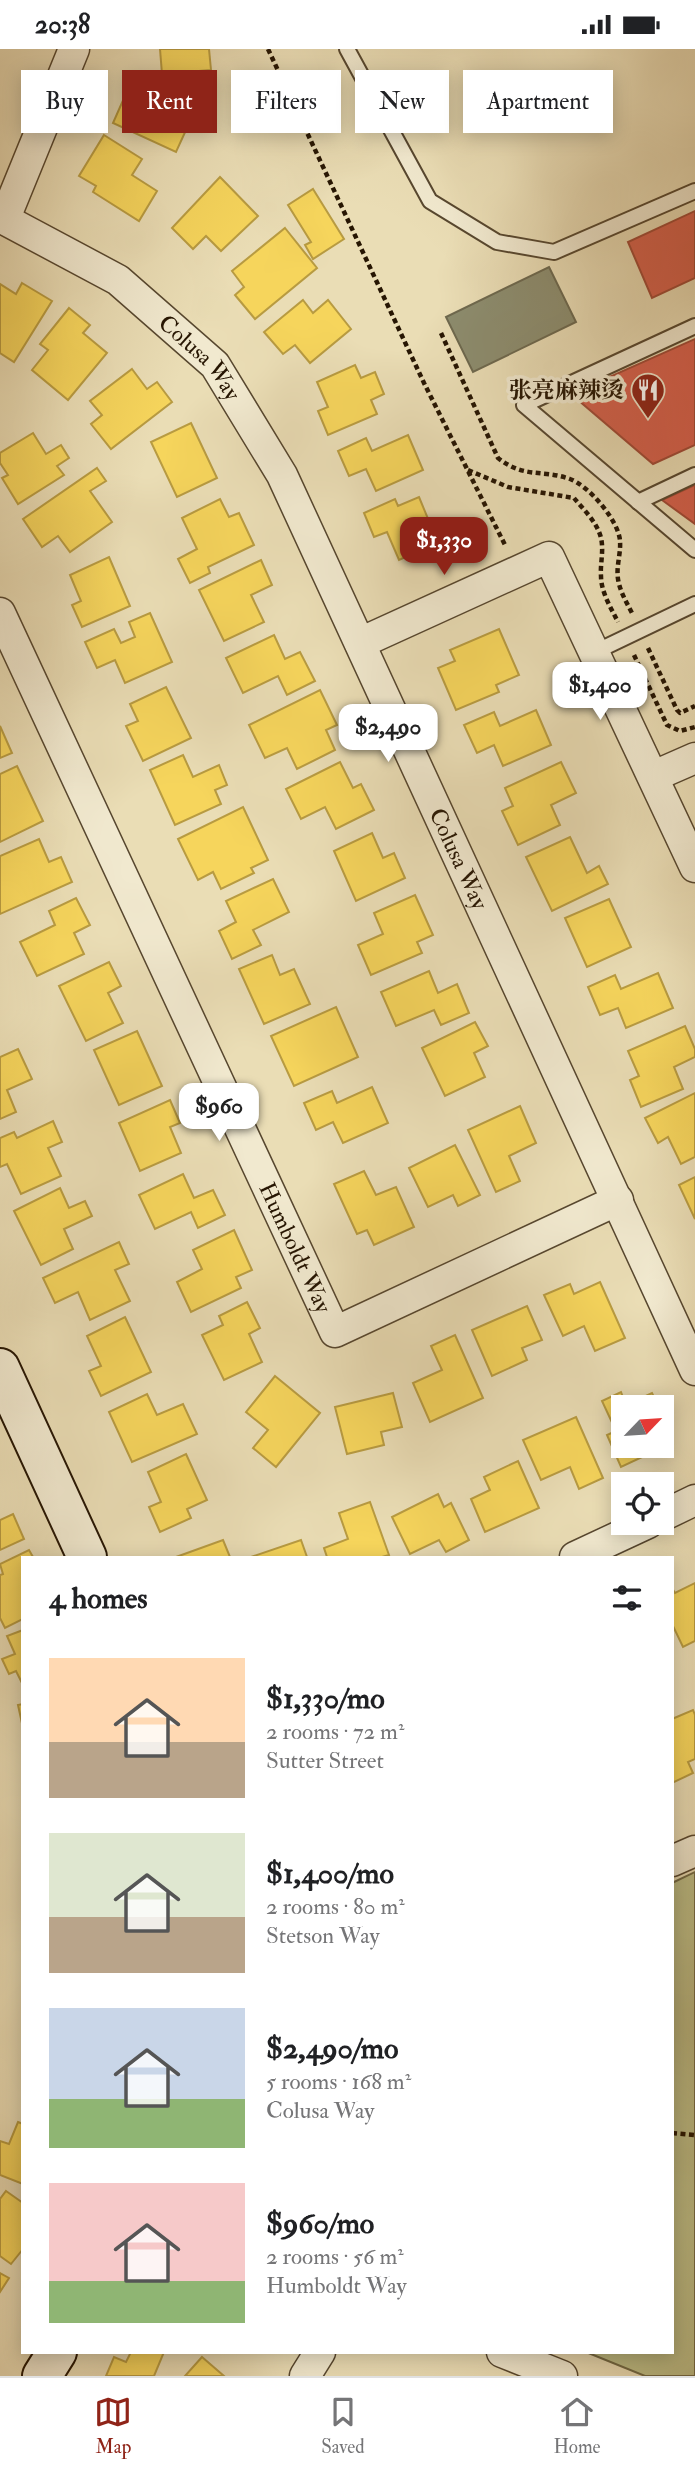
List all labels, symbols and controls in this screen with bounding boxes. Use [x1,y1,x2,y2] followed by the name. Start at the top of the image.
[35,9,90,41] text: 20:38
[21,70,108,133] chip: Buy
[122,70,217,133] chip: Rent
[231,70,341,133] chip: Filters
[355,70,449,133] chip: New
[463,70,613,133] chip: Apartment
[152,308,247,406] street label: Colusa Way
[629,371,667,420] restaurant icon: 张亮麻辣烫
[509,376,624,405] place label: 张亮麻辣烫
[387,517,501,577] pin: $1,330
[416,525,472,554] text: $1,330
[543,663,657,722] pin: $1,400
[568,670,632,699] text: $1,400
[331,705,445,764] pin: $2,490
[355,712,421,741] text: $2,490
[423,803,495,915] street label: Colusa Way
[178,1083,260,1143] pin: $960
[195,1091,243,1120] text: $960
[252,1178,338,1318] street label: Humboldt Way
[611,1395,674,1458] north arrow
[611,1395,674,1535] map controls
[611,1472,674,1535] button: locate
[608,1579,646,1617] icon: filters
[49,1580,148,1617] text: 4 homes
[266,1680,385,1717] text: $1,330/mo
[105,1686,189,1770] icon: home
[266,1717,404,1746] text: 2 rooms · 72 m²
[266,1746,384,1775] text: Sutter Street
[266,1855,394,1892] text: $1,400/mo
[105,1861,189,1945] icon: home
[266,1892,405,1921] text: 2 rooms · 80 m²
[266,1921,380,1950] text: Stetson Way
[266,2030,398,2067] text: $2,490/mo
[105,2036,189,2120] icon: home
[266,2067,411,2096] text: 5 rooms · 168 m²
[266,2096,374,2125] text: Colusa Way
[266,2205,374,2242] text: $960/mo
[105,2211,189,2295] icon: home
[266,2242,404,2271] text: 2 rooms · 56 m²
[266,2271,407,2300] text: Humboldt Way
[94,2393,132,2459] tab: Map
[321,2393,365,2459] tab: Saved
[553,2393,601,2459] tab: Home

